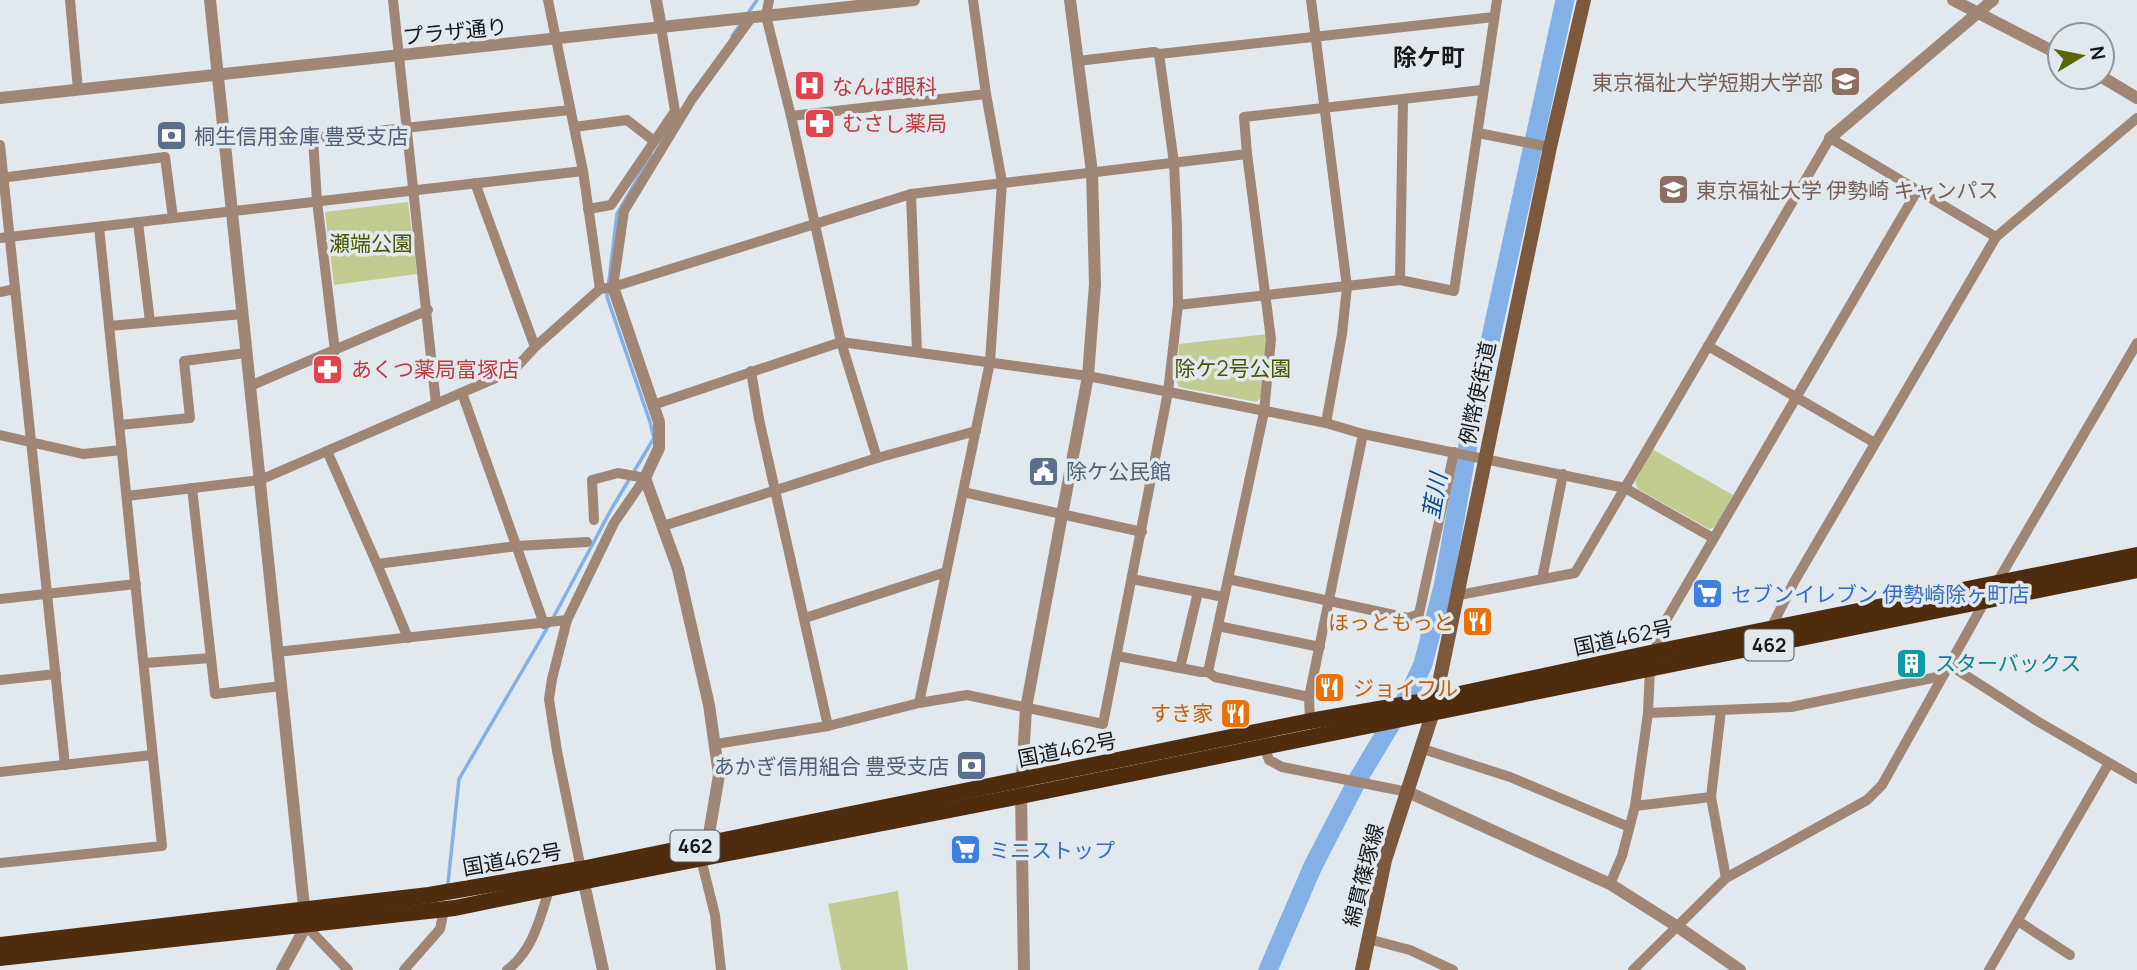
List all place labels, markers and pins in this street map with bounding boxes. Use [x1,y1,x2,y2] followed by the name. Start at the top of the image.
[1829,65,1863,99] school or university icon: 東京福祉大学短期大学部
[1592,68,1823,96] place label: 東京福祉大学短期大学部
[792,69,826,103] hospital icon: なんば眼科
[832,72,937,100] place label: なんば眼科
[802,106,836,140] pharmacy icon: むさし薬局
[842,109,947,137] place label: むさし薬局
[154,119,188,153] bank icon: 桐生信用金庫 豊受支店
[194,122,408,150] place label: 桐生信用金庫 豊受支店
[1656,173,1690,207] school or university icon: 東京福祉大学 伊勢崎 キャンパス
[1696,176,1998,204] place label: 東京福祉大学 伊勢崎 キャンパス
[311,352,345,386] pharmacy icon: あくつ薬局富塚店
[351,355,519,383] place label: あくつ薬局富塚店
[1026,454,1060,488] public building icon: 除ケ公民館
[1066,457,1171,485] place label: 除ケ公民館
[1691,577,1725,611] supermarket icon: セブンイレブン 伊勢崎除ヶ町店
[1731,580,2029,608] place label: セブンイレブン 伊勢崎除ヶ町店
[1460,605,1494,639] restaurant icon: ほっともっと
[1328,608,1454,636] place label: ほっともっと
[1895,646,1929,680] building icon: スターバックス
[1935,649,2081,677] place label: スターバックス
[1313,671,1347,705] restaurant icon: ジョイフル
[1353,674,1458,702] place label: ジョイフル
[1219,696,1253,730] restaurant icon: すき家
[1150,699,1213,727] place label: すき家
[955,749,989,783] bank icon: あかぎ信用組合 豊受支店
[714,752,949,780] place label: あかぎ信用組合 豊受支店
[949,833,983,867] supermarket icon: ミニストップ
[989,836,1115,864] place label: ミニストップ

